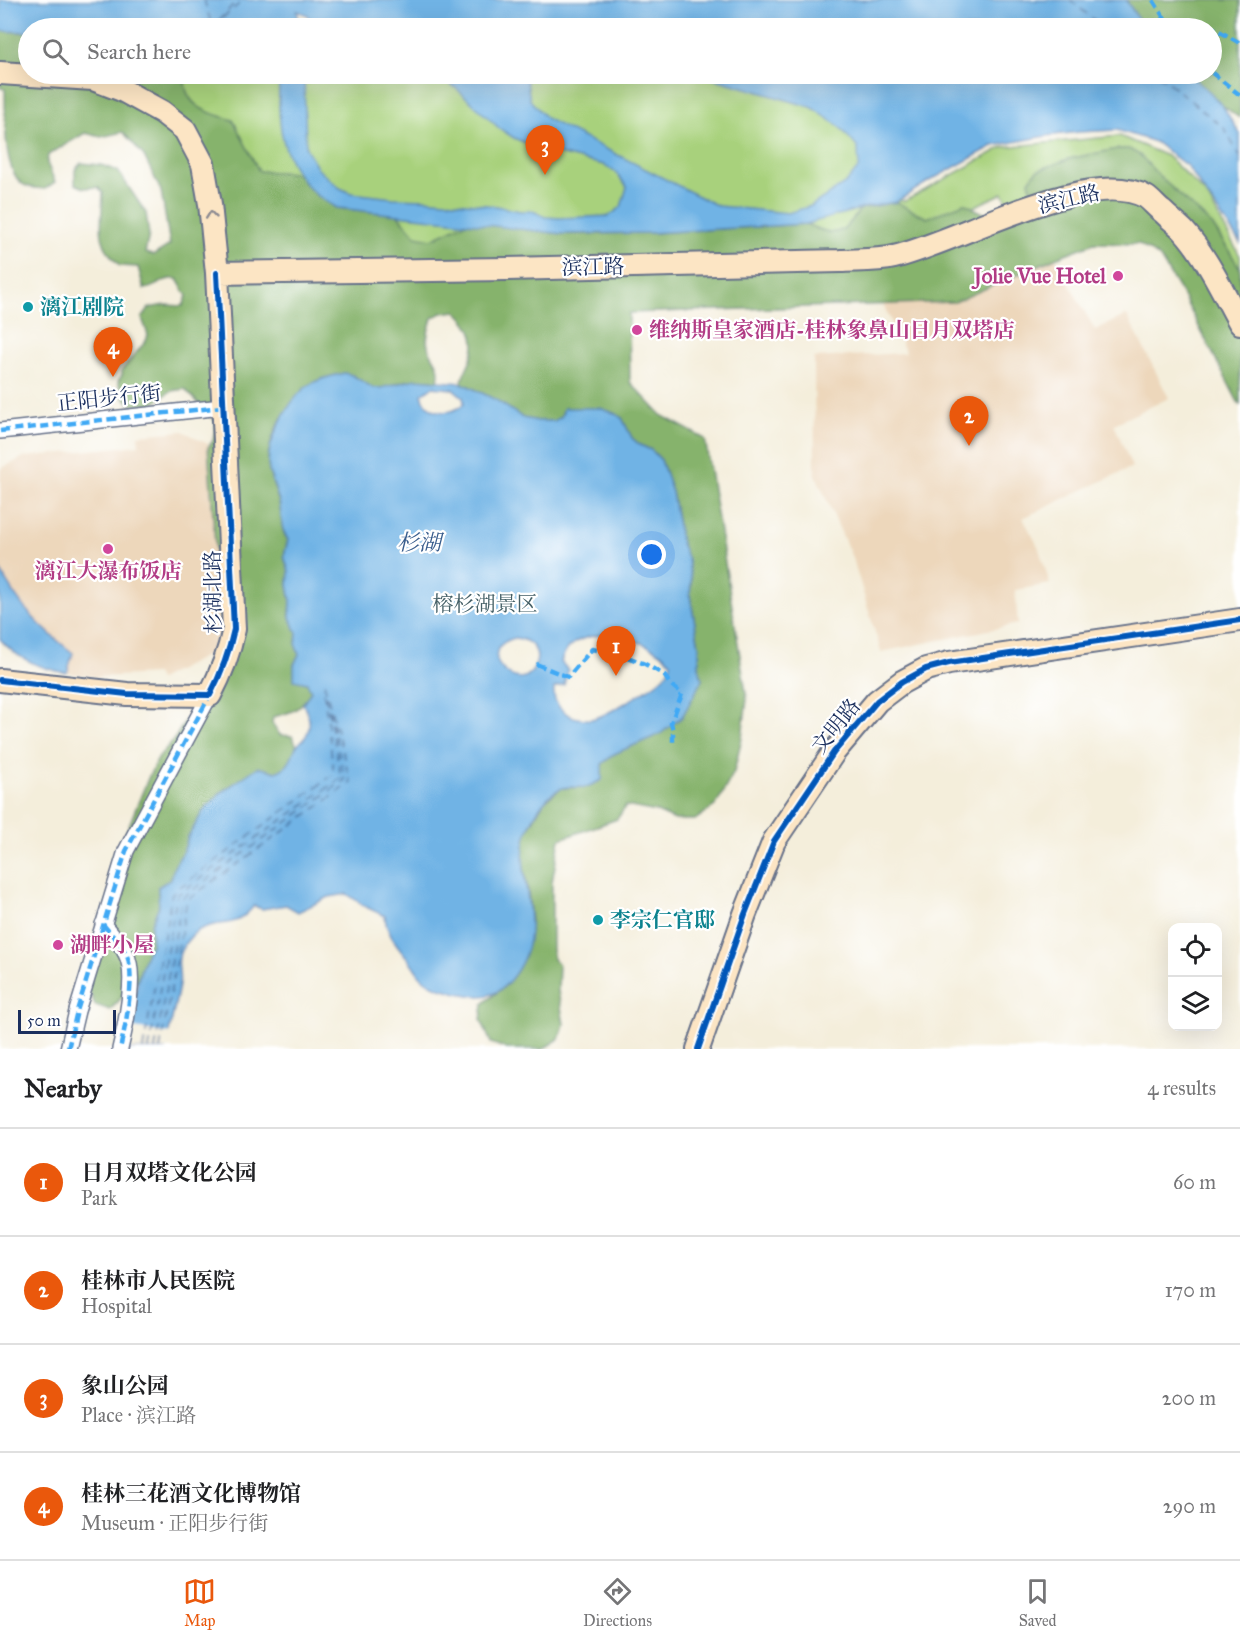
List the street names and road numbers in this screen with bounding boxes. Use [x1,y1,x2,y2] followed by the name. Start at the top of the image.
[1035,179,1103,219] street label: 滨江路
[561,253,625,281] street label: 滨江路
[55,380,163,416] street label: 正阳步行街
[199,550,227,634] street label: 杉湖北路
[806,693,866,759] street label: 文明路

